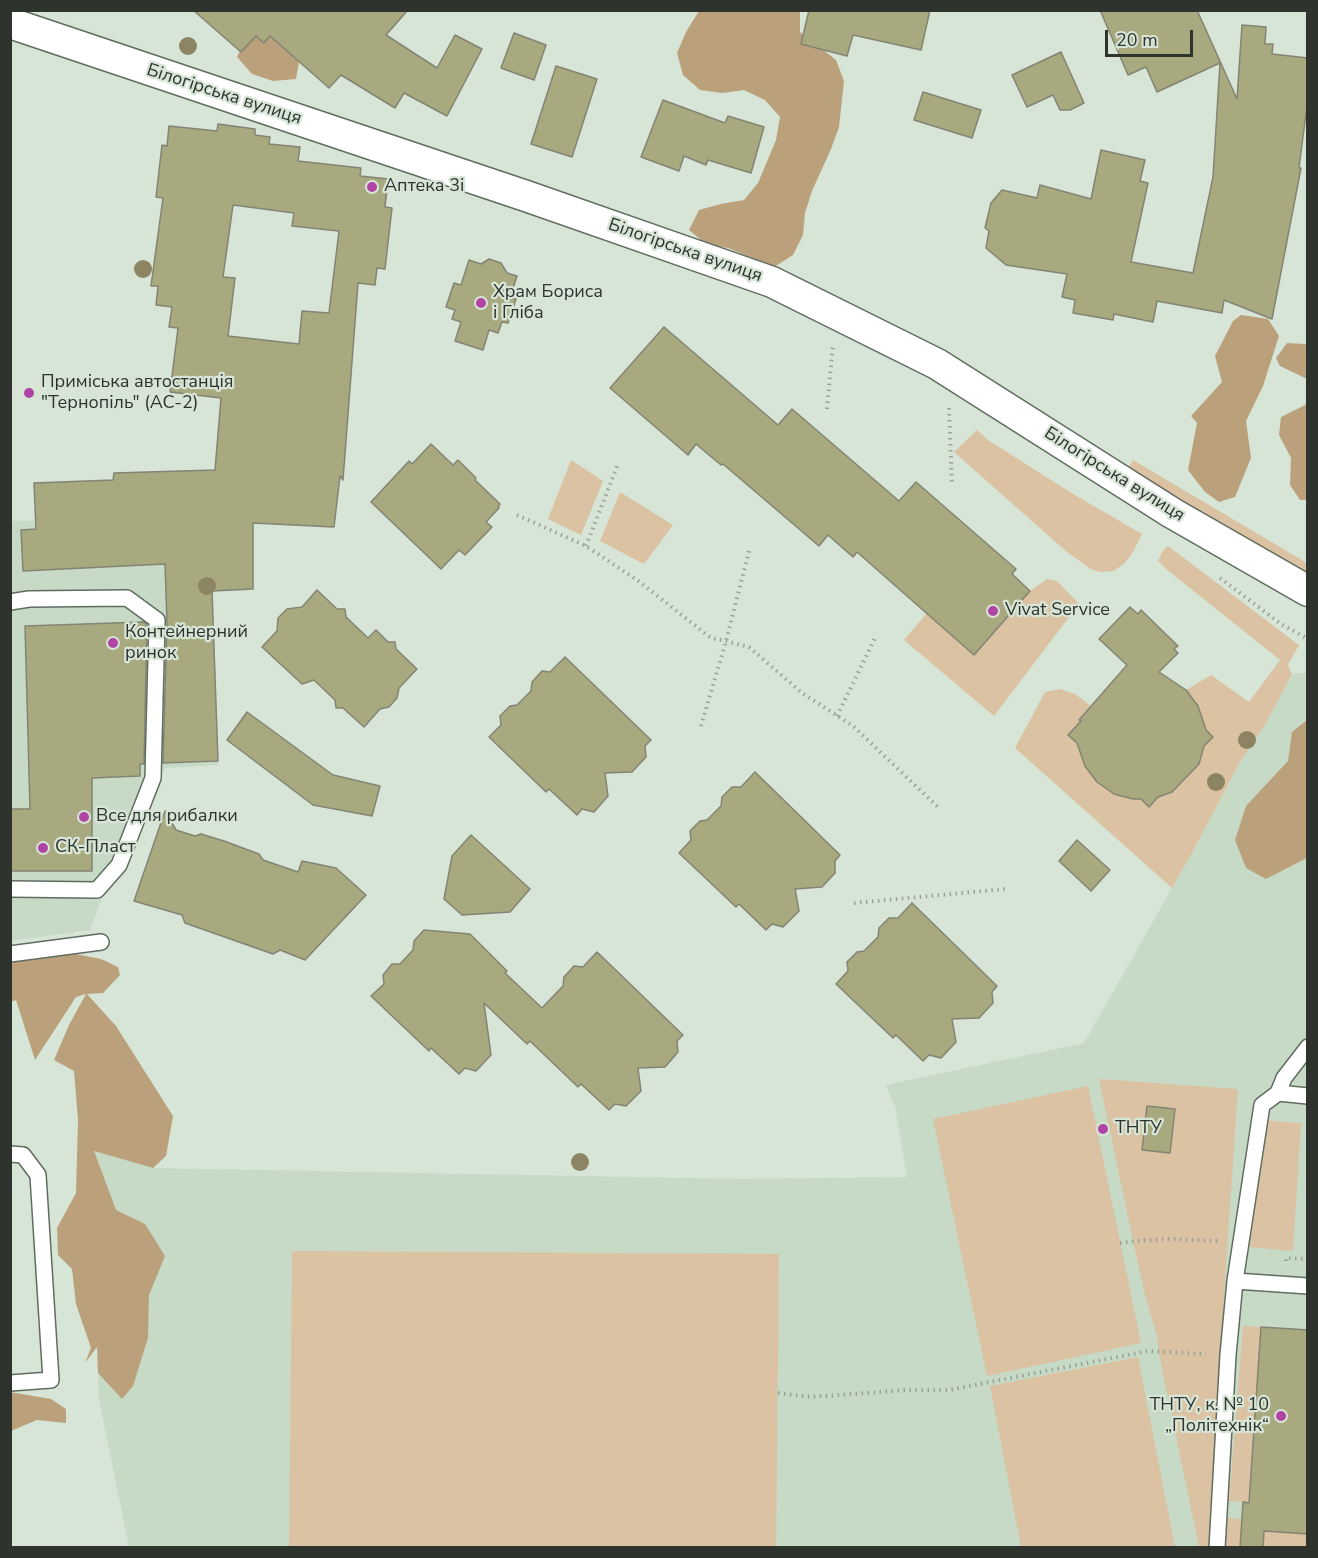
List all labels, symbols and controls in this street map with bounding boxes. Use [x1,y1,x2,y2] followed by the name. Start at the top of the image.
[1108,18,1196,56] scale bar
[1116,28,1158,52] text: 20 m
[144,60,304,130] street label: Білогірська вулиця
[384,176,464,198] place label: Аптека 3і
[365,180,379,194] marker: Аптека 3і
[605,214,765,288] street label: Білогірська вулиця
[493,282,603,324] place label: Храм Бориса і Гліба
[474,296,488,310] marker: Храм Бориса і Гліба
[41,372,233,415] place label: Приміська автостанція "Тернопіль" (АС-2)
[22,386,36,400] marker: Приміська автостанція "Тернопіль" (АС-2)
[1040,423,1188,527] street label: Білогірська вулиця
[1005,600,1110,622] place label: Vivat Service
[986,604,1000,618] marker: Vivat Service
[125,622,248,664] place label: Контейнерний ринок
[106,636,120,650] marker: Контейнерний ринок
[96,806,238,828] place label: Все для рибалки
[77,810,91,824] marker: Все для рибалки
[55,837,135,859] place label: СК-Пласт
[36,841,50,855] marker: СК-Пласт
[1115,1118,1162,1140] place label: ТНТУ
[1096,1122,1110,1136] marker: ТНТУ
[1149,1395,1269,1438] place label: ТНТУ, к. № 10 „Політехнік“
[1274,1409,1288,1423] marker: ТНТУ, к. № 10 „Політехнік“

